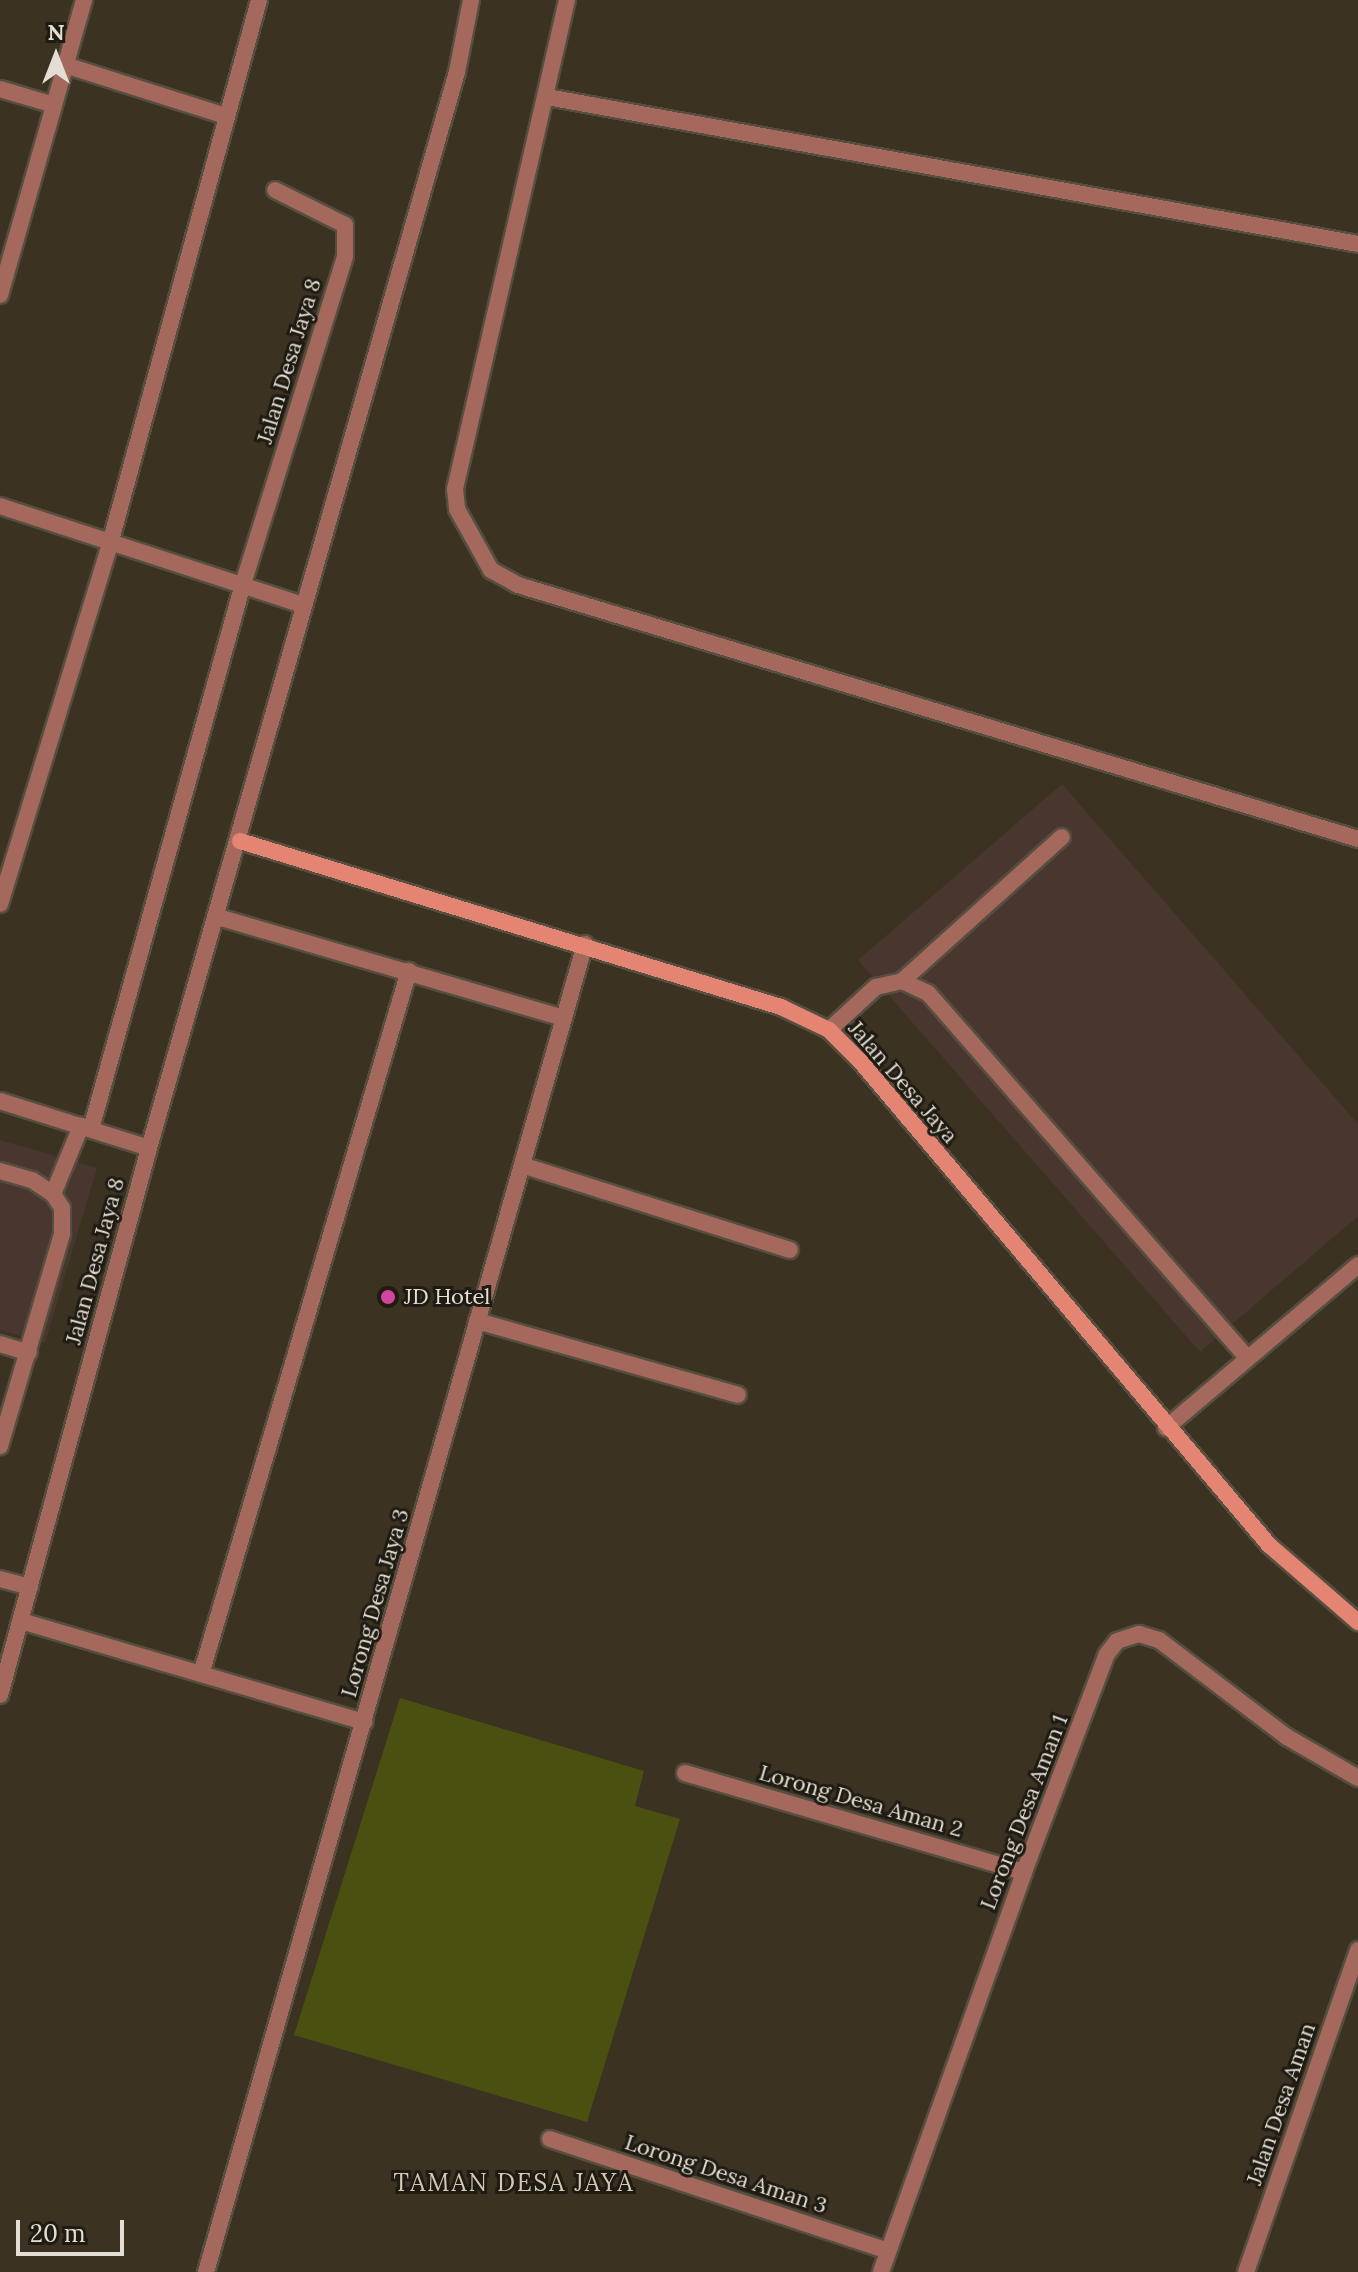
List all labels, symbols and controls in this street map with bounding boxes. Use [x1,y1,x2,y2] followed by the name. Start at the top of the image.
[16,16,96,96] north arrow
[47,18,65,46] text: N
[251,275,327,447] street label: Jalan Desa Jaya 8
[843,1015,963,1149] street label: Jalan Desa Jaya
[60,1175,130,1347] street label: Jalan Desa Jaya 8
[404,1284,490,1310] place label: JD Hotel
[379,1288,397,1306] marker: JD Hotel
[335,1506,415,1700] street label: Lorong Desa Jaya 3
[975,1711,1073,1913] street label: Lorong Desa Aman 1
[756,1759,966,1843] street label: Lorong Desa Aman 2
[1241,2020,1321,2188] street label: Jalan Desa Aman
[622,2129,830,2219] street label: Lorong Desa Aman 3
[394,2169,634,2197] district label: TAMAN DESA JAYA
[20,2204,128,2254] scale bar
[30,2218,86,2249] text: 20 m

